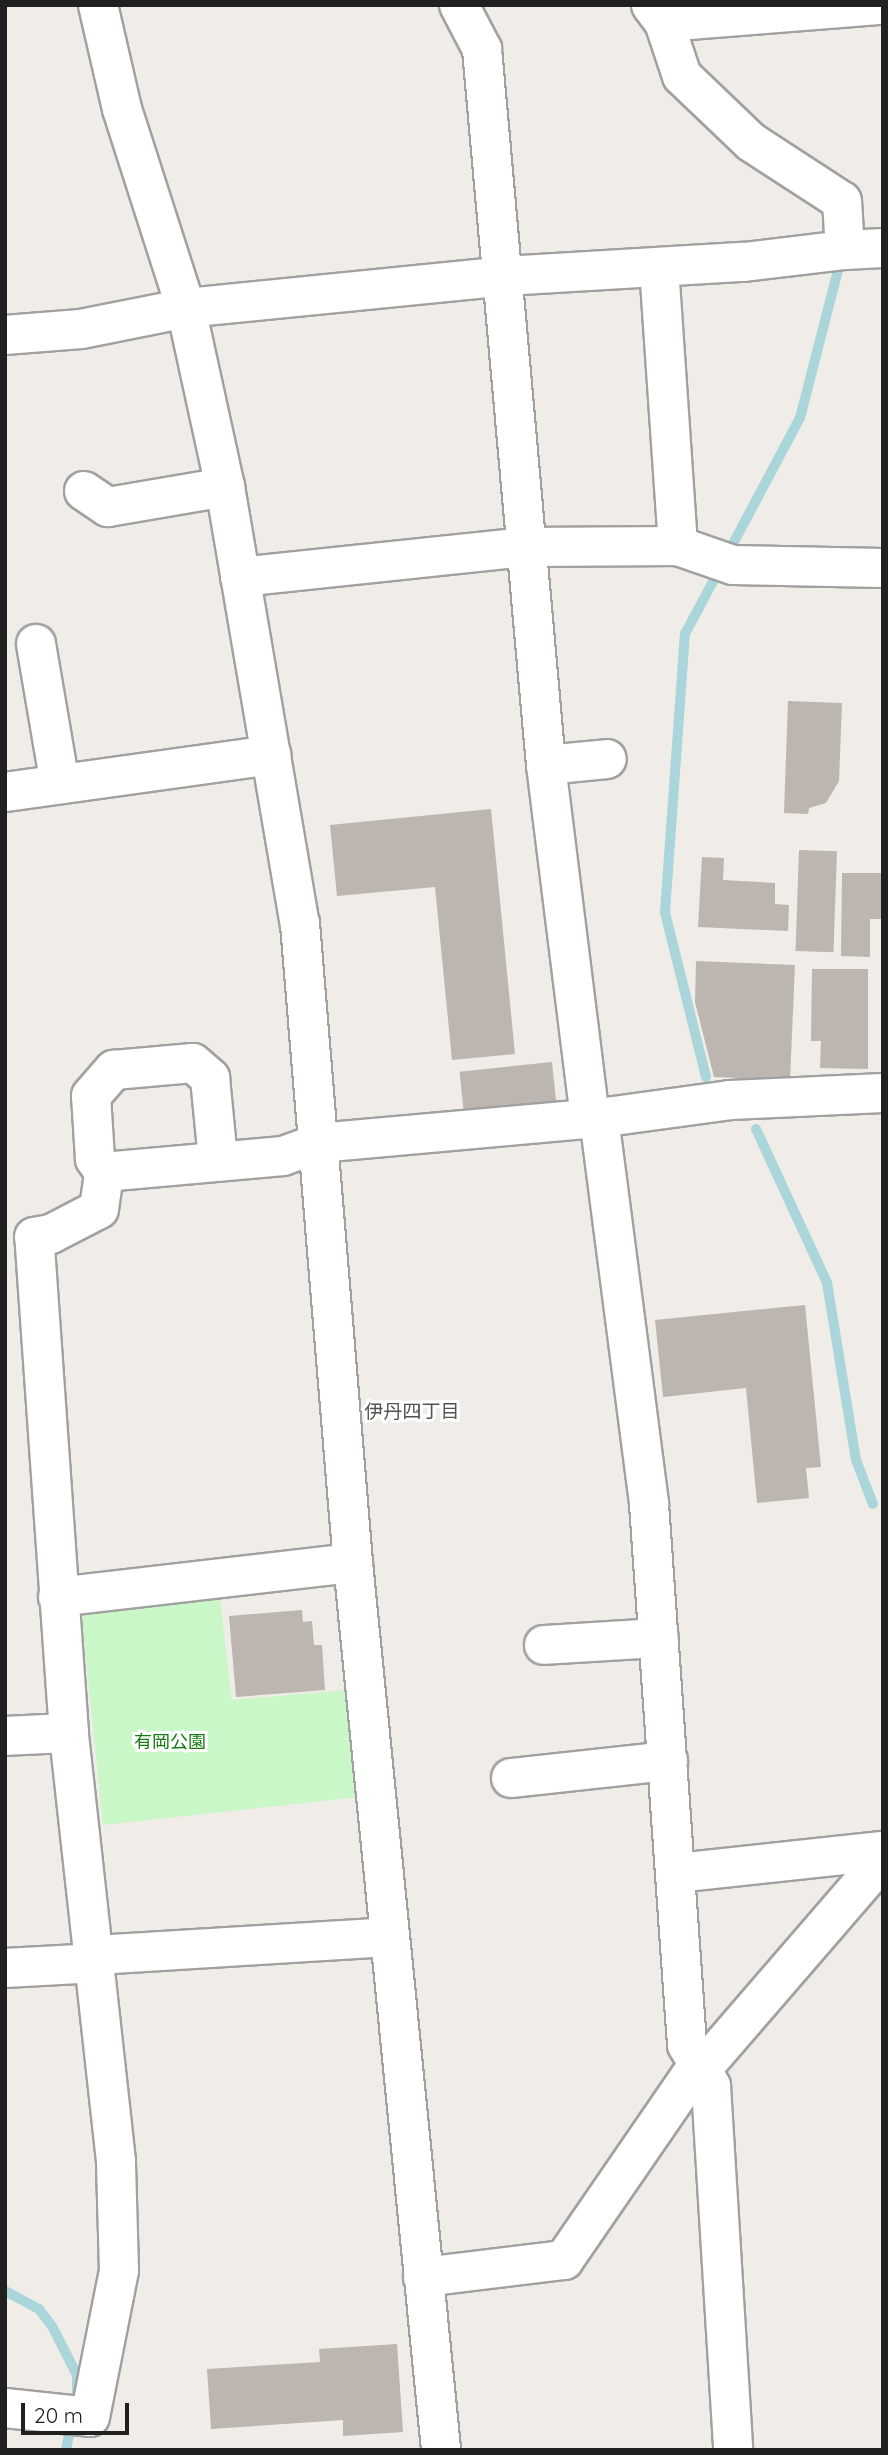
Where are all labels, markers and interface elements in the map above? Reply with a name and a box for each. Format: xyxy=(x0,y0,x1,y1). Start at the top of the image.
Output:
district label: 伊丹四丁目 xyxy=(365,1401,459,1423)
park label: 有岡公園 xyxy=(134,1731,206,1753)
scale bar xyxy=(24,2388,133,2432)
text: 20 m xyxy=(34,2402,83,2428)

